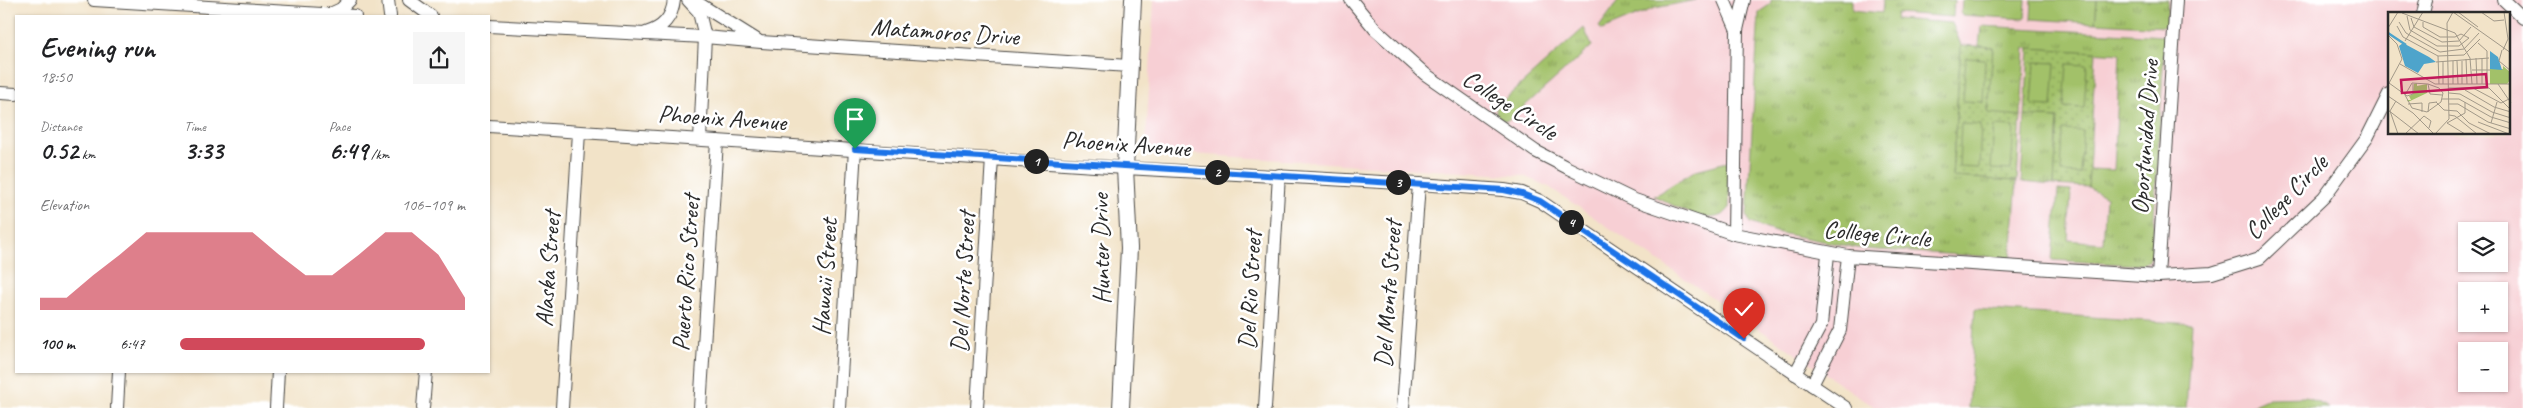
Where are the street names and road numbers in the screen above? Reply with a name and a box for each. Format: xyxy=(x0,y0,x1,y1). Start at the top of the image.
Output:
street label: Matamoros Drive xyxy=(870,11,1022,53)
street label: Oportunidad Drive xyxy=(2124,57,2166,215)
street label: College Circle xyxy=(1456,62,1565,149)
street label: Phoenix Avenue xyxy=(657,98,789,139)
street label: Phoenix Avenue xyxy=(1061,124,1193,165)
street label: College Circle xyxy=(2237,146,2336,247)
street label: Puerto Rico Street xyxy=(665,190,708,352)
street label: Hunter Drive xyxy=(1084,191,1118,305)
street label: Alaska Street xyxy=(528,206,568,328)
street label: Del Norte Street xyxy=(943,207,983,353)
street label: College Circle xyxy=(1822,213,1933,255)
street label: Hawaii Street xyxy=(805,215,845,337)
street label: Del Monte Street xyxy=(1367,216,1409,369)
street label: Del Rio Street xyxy=(1231,226,1269,350)

